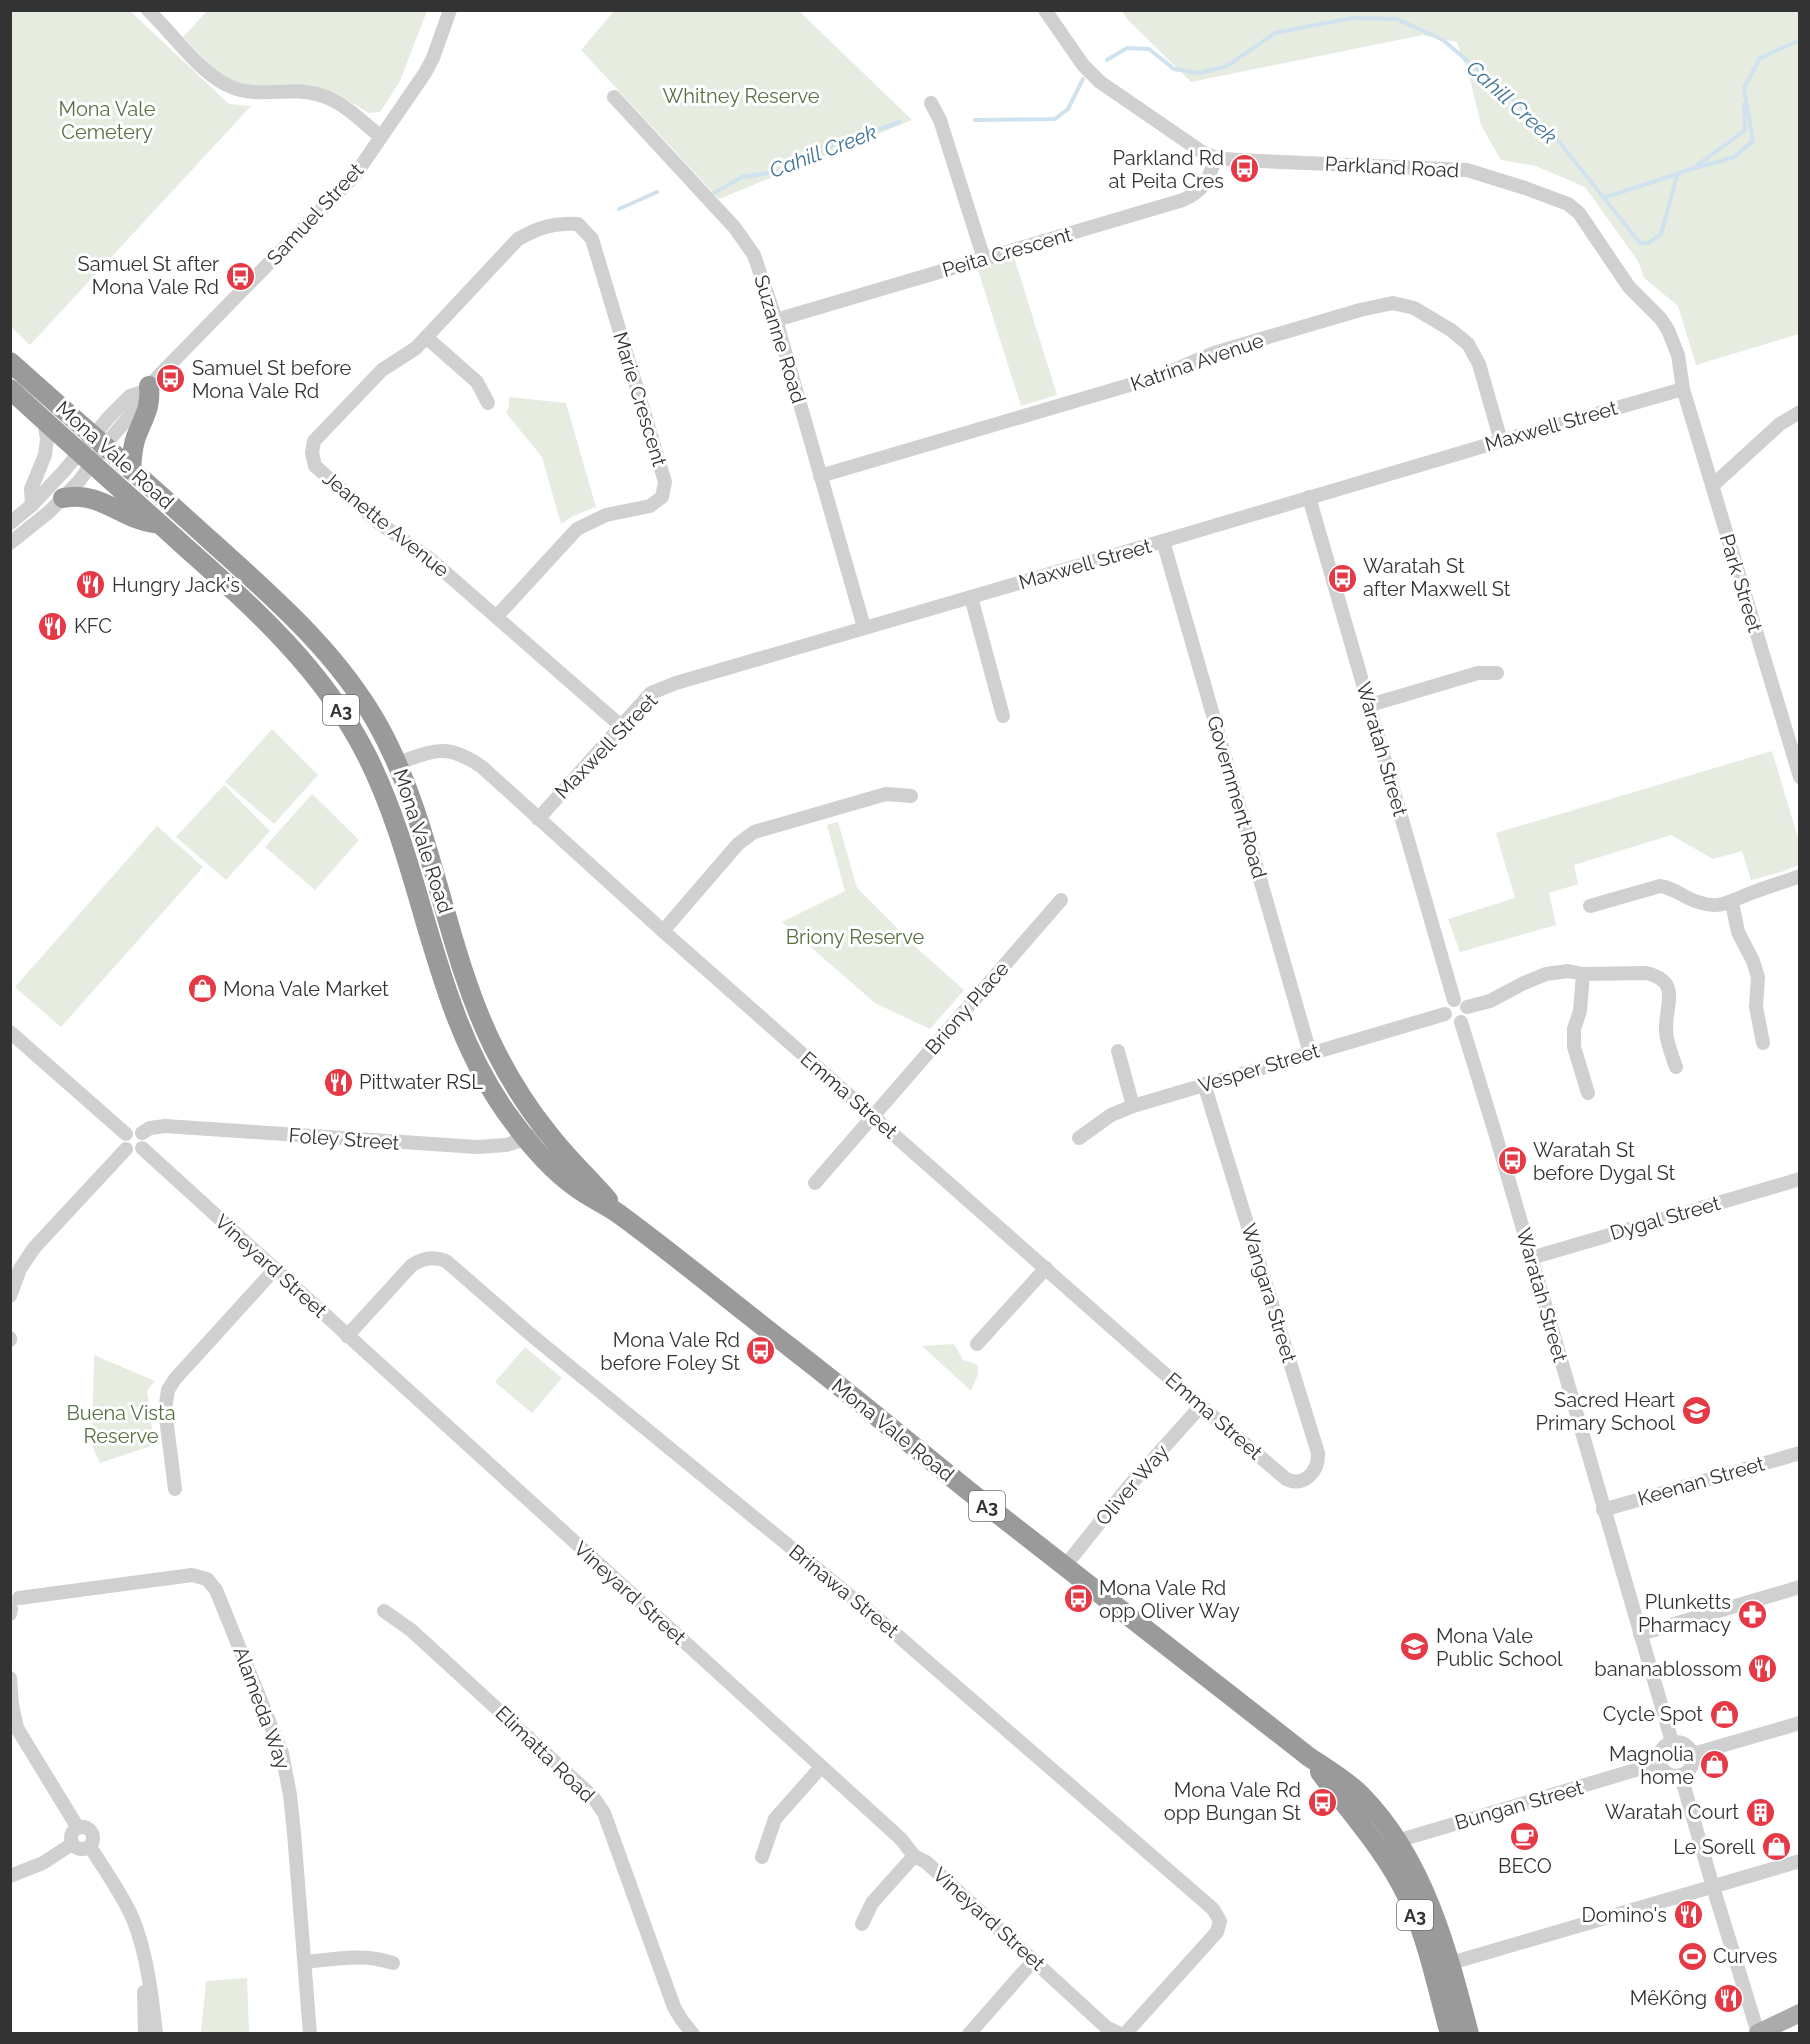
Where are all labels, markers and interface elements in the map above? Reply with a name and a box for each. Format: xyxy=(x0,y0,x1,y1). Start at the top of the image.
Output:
water label: Cahill Creek xyxy=(1462,55,1562,149)
park label: Whitney Reserve xyxy=(662,84,820,108)
park label: Mona Vale Cemetery xyxy=(59,97,156,144)
water label: Cahill Creek xyxy=(766,119,880,183)
place label: Parkland Rd at Peita Cres xyxy=(1109,146,1224,193)
street label: Parkland Road xyxy=(1324,152,1460,182)
bus stop icon: Parkland Rd at Peita Cres xyxy=(1229,153,1261,185)
street label: Samuel Street xyxy=(262,158,368,270)
street label: Peita Crescent xyxy=(939,222,1075,282)
place label: Samuel St after Mona Vale Rd xyxy=(78,252,219,299)
bus stop icon: Samuel St after Mona Vale Rd xyxy=(224,260,256,292)
street label: Suzanne Road xyxy=(749,272,811,406)
street label: Katrina Avenue xyxy=(1127,328,1267,396)
street label: Marie Crescent xyxy=(608,329,672,469)
place label: Samuel St before Mona Vale Rd xyxy=(192,356,352,403)
bus stop icon: Samuel St before Mona Vale Rd xyxy=(155,363,187,395)
street label: Mona Vale Road xyxy=(51,396,179,514)
street label: Maxwell Street xyxy=(1482,396,1620,456)
street label: Jeanette Avenue xyxy=(318,466,454,582)
street label: Park Street xyxy=(1715,531,1767,635)
street label: Maxwell Street xyxy=(1016,534,1154,594)
place label: Waratah St after Maxwell St xyxy=(1363,554,1511,601)
bus stop icon: Waratah St after Maxwell St xyxy=(1326,562,1358,594)
restaurant icon: Hungry Jack's xyxy=(75,569,107,601)
place label: Hungry Jack's xyxy=(112,573,240,597)
restaurant icon: KFC xyxy=(37,610,69,642)
place label: KFC xyxy=(74,614,112,638)
street label: Waratah Street xyxy=(1351,679,1413,819)
street label: Maxwell Street xyxy=(550,688,662,804)
road number: A3 xyxy=(323,695,359,725)
street label: Government Road xyxy=(1202,713,1272,881)
street label: Mona Vale Road xyxy=(388,766,458,916)
park label: Briony Reserve xyxy=(786,925,924,949)
street label: Briony Place xyxy=(920,957,1014,1059)
shop icon: Mona Vale Market xyxy=(186,973,218,1005)
place label: Mona Vale Market xyxy=(223,977,389,1001)
street label: Vesper Street xyxy=(1196,1038,1322,1098)
street label: Emma Street xyxy=(796,1046,902,1144)
restaurant icon: Pittwater RSL xyxy=(322,1066,354,1098)
place label: Pittwater RSL xyxy=(359,1070,483,1094)
street label: Foley Street xyxy=(288,1123,400,1155)
place label: Waratah St before Dygal St xyxy=(1533,1138,1676,1185)
bus stop icon: Waratah St before Dygal St xyxy=(1496,1145,1528,1177)
street label: Dygal Street xyxy=(1607,1191,1723,1245)
street label: Vineyard Street xyxy=(210,1209,332,1323)
street label: Wangara Street xyxy=(1236,1221,1302,1366)
street label: Waratah Street xyxy=(1511,1225,1573,1365)
place label: Mona Vale Rd before Foley St xyxy=(600,1328,740,1375)
bus stop icon: Mona Vale Rd before Foley St xyxy=(745,1335,777,1367)
street label: Emma Street xyxy=(1161,1367,1267,1465)
street label: Mona Vale Road xyxy=(827,1373,959,1487)
place label: Sacred Heart Primary School xyxy=(1535,1388,1676,1435)
school or university icon: Sacred Heart Primary School xyxy=(1680,1395,1712,1427)
park label: Buena Vista Reserve xyxy=(66,1401,176,1448)
street label: Oliver Way xyxy=(1090,1440,1174,1530)
street label: Keenan Street xyxy=(1635,1451,1767,1511)
road number: A3 xyxy=(969,1491,1005,1521)
street label: Vineyard Street xyxy=(569,1536,691,1650)
street label: Brinawa Street xyxy=(784,1539,904,1643)
place label: Mona Vale Rd opp Oliver Way xyxy=(1099,1576,1240,1623)
bus stop icon: Mona Vale Rd opp Oliver Way xyxy=(1062,1583,1094,1615)
place label: Plunketts Pharmacy xyxy=(1638,1590,1731,1637)
pharmacy icon: Plunketts Pharmacy xyxy=(1736,1598,1768,1630)
place label: Mona Vale Public School xyxy=(1436,1624,1563,1671)
school or university icon: Mona Vale Public School xyxy=(1399,1631,1431,1663)
street label: Alameda Way xyxy=(229,1643,295,1773)
restaurant icon: bananablossom xyxy=(1747,1653,1779,1685)
place label: bananablossom xyxy=(1594,1657,1742,1681)
shop icon: Cycle Spot xyxy=(1708,1698,1740,1730)
street label: Elimatta Road xyxy=(490,1701,600,1807)
place label: Cycle Spot xyxy=(1603,1702,1703,1726)
place label: Magnolia home xyxy=(1609,1742,1694,1789)
shop icon: Magnolia home xyxy=(1699,1749,1731,1781)
street label: Bungan Street xyxy=(1452,1775,1586,1835)
place label: Mona Vale Rd opp Bungan St xyxy=(1164,1778,1301,1825)
bus stop icon: Mona Vale Rd opp Bungan St xyxy=(1306,1786,1338,1818)
building icon: Waratah Court xyxy=(1744,1796,1776,1828)
place label: Waratah Court xyxy=(1605,1800,1739,1824)
cafe icon: BECO xyxy=(1509,1820,1541,1852)
shop icon: Le Sorell xyxy=(1760,1831,1792,1863)
place label: Le Sorell xyxy=(1673,1835,1756,1859)
place label: BECO xyxy=(1498,1854,1552,1878)
street label: Vineyard Street xyxy=(928,1862,1050,1976)
restaurant icon: Domino's xyxy=(1672,1899,1704,1931)
road number: A3 xyxy=(1397,1900,1433,1930)
place label: Domino's xyxy=(1581,1903,1667,1927)
sports icon: Curves xyxy=(1676,1940,1708,1972)
place label: Curves xyxy=(1713,1944,1777,1968)
restaurant icon: MêKông xyxy=(1712,1982,1744,2014)
place label: MêKông xyxy=(1630,1986,1707,2010)

